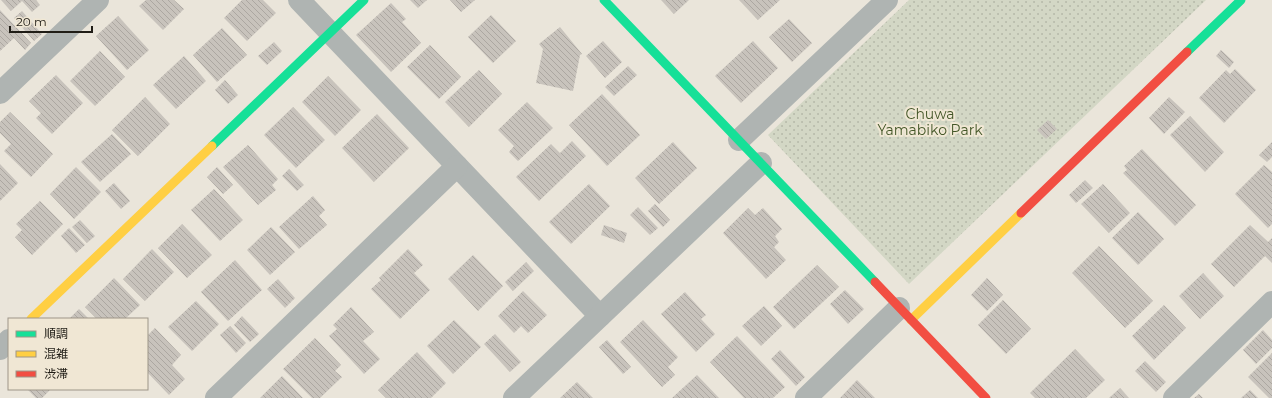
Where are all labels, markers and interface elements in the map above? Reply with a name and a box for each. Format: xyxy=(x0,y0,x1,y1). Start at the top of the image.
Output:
scale bar xyxy=(10,8,92,34)
text: 20 m xyxy=(16,14,47,29)
park label: Chuwa Yamabiko Park xyxy=(877,105,983,139)
legend xyxy=(8,318,148,390)
text: 順調 xyxy=(44,326,68,341)
text: 混雑 xyxy=(44,346,68,361)
text: 渋滞 xyxy=(44,366,68,381)

